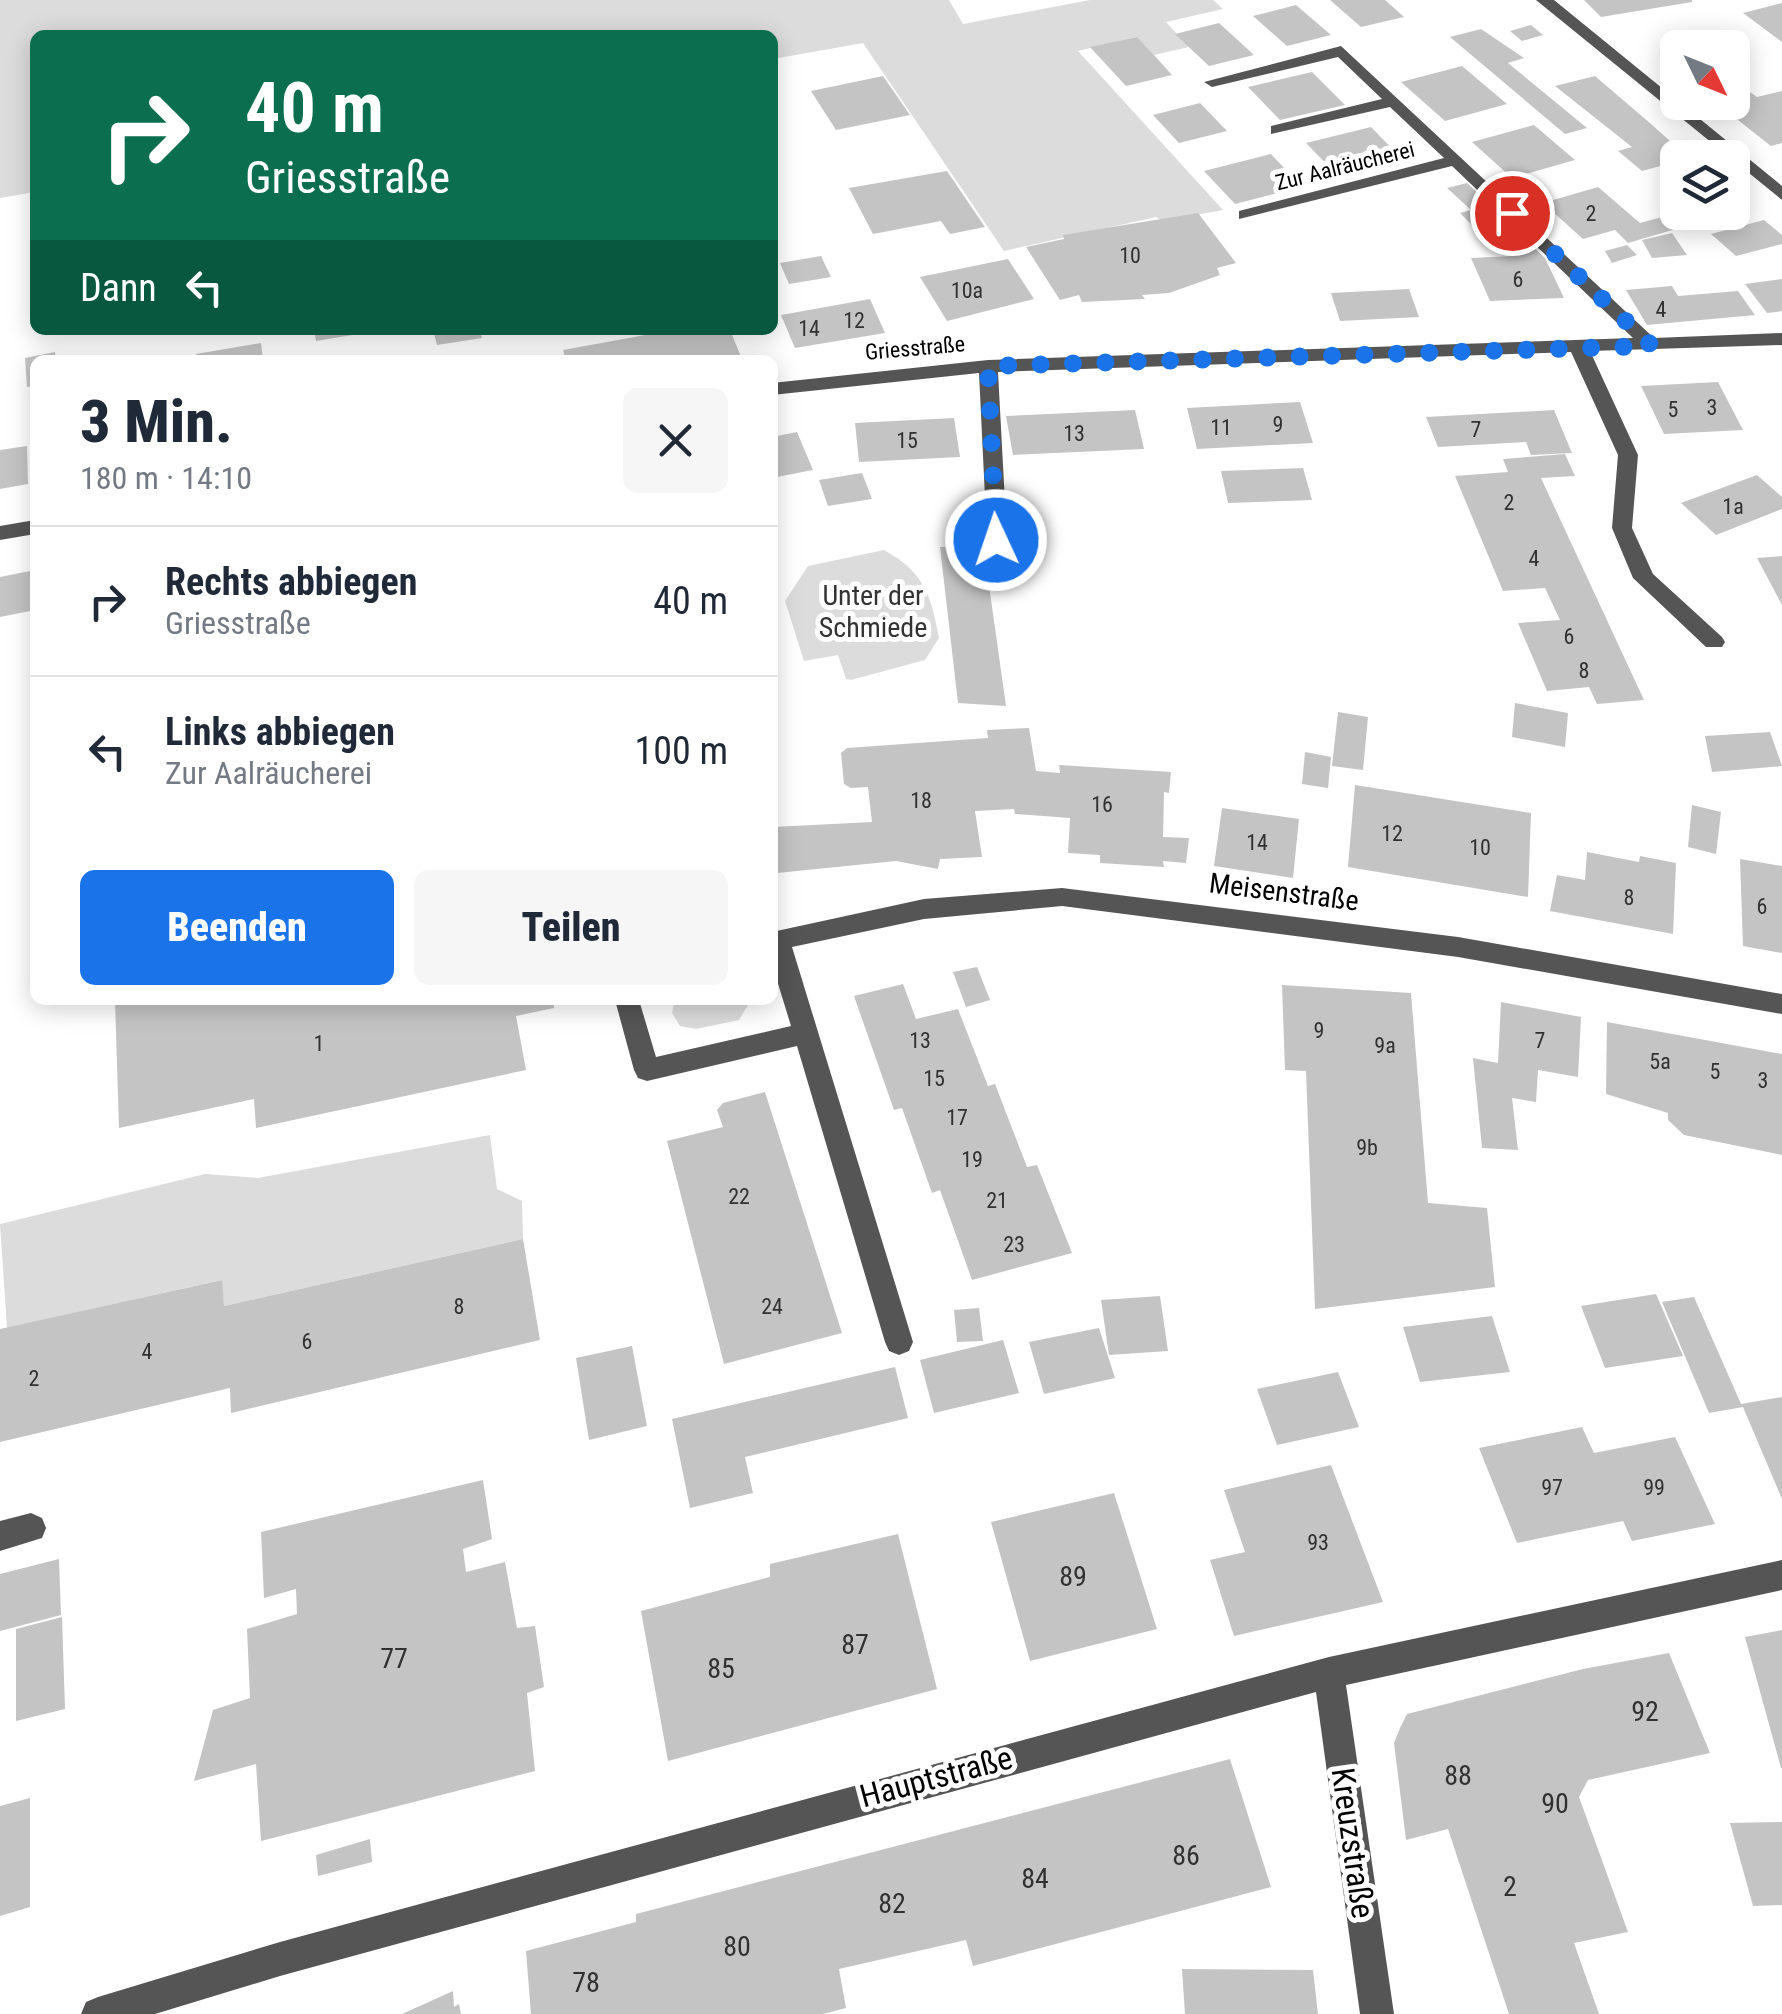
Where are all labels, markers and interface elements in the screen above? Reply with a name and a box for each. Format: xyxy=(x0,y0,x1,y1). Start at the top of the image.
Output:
north arrow xyxy=(1660,30,1750,120)
map controls xyxy=(1660,30,1750,230)
text: 40 m xyxy=(245,67,384,149)
icon: right xyxy=(80,70,210,200)
street label: Zur Aalräucherei xyxy=(1273,137,1417,195)
button: layers xyxy=(1660,140,1750,230)
text: Griesstraße xyxy=(245,151,450,204)
pin xyxy=(1470,171,1555,256)
icon: arrive xyxy=(1485,186,1540,241)
house number: 2 xyxy=(1586,201,1596,226)
house number: 10 xyxy=(1119,243,1141,268)
icon: left xyxy=(177,260,232,315)
text: Dann xyxy=(80,266,157,310)
house number: 6 xyxy=(1513,267,1523,292)
house number: 10a xyxy=(951,278,983,303)
house number: 4 xyxy=(1656,297,1667,322)
house number: 12 xyxy=(843,308,865,333)
house number: 14 xyxy=(798,316,820,341)
street label: Griesstraße xyxy=(864,331,966,365)
text: 3 Min. xyxy=(80,386,233,457)
button: close xyxy=(623,388,728,493)
house number: 3 xyxy=(1707,395,1717,420)
house number: 5 xyxy=(1668,397,1678,422)
house number: 9 xyxy=(1273,412,1283,437)
house number: 11 xyxy=(1210,415,1232,440)
house number: 7 xyxy=(1471,417,1481,442)
house number: 13 xyxy=(1063,421,1085,446)
house number: 15 xyxy=(896,428,918,453)
text: 180 m · 14:10 xyxy=(80,459,252,497)
position arrow xyxy=(944,488,1048,592)
house number: 2 xyxy=(1504,490,1514,515)
house number: 1a xyxy=(1722,494,1744,519)
house number: 4 xyxy=(1529,546,1540,571)
text: Rechts abbiegen xyxy=(165,560,417,604)
icon: right xyxy=(80,574,135,629)
text: 40 m xyxy=(653,579,728,623)
park label: Unter der Schmiede xyxy=(819,579,927,644)
text: Griesstraße xyxy=(165,604,311,642)
house number: 6 xyxy=(1564,624,1574,649)
house number: 8 xyxy=(1579,658,1589,683)
text: Links abbiegen xyxy=(165,710,395,754)
icon: left xyxy=(80,724,135,779)
text: 100 m xyxy=(634,729,728,773)
text: Zur Aalräucherei xyxy=(165,754,372,792)
house number: 18 xyxy=(910,788,932,813)
house number: 16 xyxy=(1091,792,1113,817)
house number: 12 xyxy=(1381,821,1403,846)
house number: 14 xyxy=(1246,830,1268,855)
house number: 10 xyxy=(1469,835,1491,860)
street label: Meisenstraße xyxy=(1207,866,1361,918)
button: Beenden xyxy=(80,870,394,985)
button: Teilen xyxy=(414,870,728,985)
house number: 8 xyxy=(1624,885,1634,910)
house number: 6 xyxy=(1757,894,1767,919)
house number: 9 xyxy=(1314,1018,1324,1043)
house number: 13 xyxy=(909,1028,931,1053)
house number: 7 xyxy=(1535,1028,1545,1053)
house number: 1 xyxy=(314,1031,324,1056)
house number: 9a xyxy=(1374,1033,1396,1058)
house number: 5a xyxy=(1649,1049,1671,1074)
house number: 5 xyxy=(1710,1059,1720,1084)
house number: 15 xyxy=(923,1066,945,1091)
house number: 3 xyxy=(1758,1068,1768,1093)
house number: 17 xyxy=(946,1105,968,1130)
house number: 9b xyxy=(1356,1135,1378,1160)
house number: 19 xyxy=(961,1147,983,1172)
house number: 22 xyxy=(728,1184,750,1209)
house number: 21 xyxy=(986,1188,1008,1213)
house number: 23 xyxy=(1003,1232,1025,1257)
house number: 8 xyxy=(454,1294,464,1319)
house number: 24 xyxy=(761,1294,783,1319)
house number: 6 xyxy=(302,1329,312,1354)
house number: 4 xyxy=(142,1339,153,1364)
house number: 2 xyxy=(29,1366,39,1391)
house number: 97 xyxy=(1541,1475,1563,1500)
house number: 99 xyxy=(1643,1475,1665,1500)
house number: 93 xyxy=(1307,1530,1329,1555)
house number: 89 xyxy=(1059,1560,1087,1593)
house number: 87 xyxy=(841,1628,869,1661)
house number: 77 xyxy=(380,1642,408,1675)
house number: 85 xyxy=(707,1652,735,1685)
house number: 92 xyxy=(1631,1695,1659,1728)
street label: Hauptstraße xyxy=(856,1738,1016,1816)
house number: 88 xyxy=(1444,1759,1472,1792)
street label: Kreuzstraße xyxy=(1324,1765,1382,1921)
house number: 90 xyxy=(1541,1787,1569,1820)
house number: 86 xyxy=(1172,1839,1200,1872)
house number: 84 xyxy=(1021,1862,1049,1895)
house number: 2 xyxy=(1503,1870,1517,1903)
house number: 82 xyxy=(878,1887,906,1920)
house number: 80 xyxy=(723,1930,751,1963)
house number: 78 xyxy=(572,1966,600,1999)

